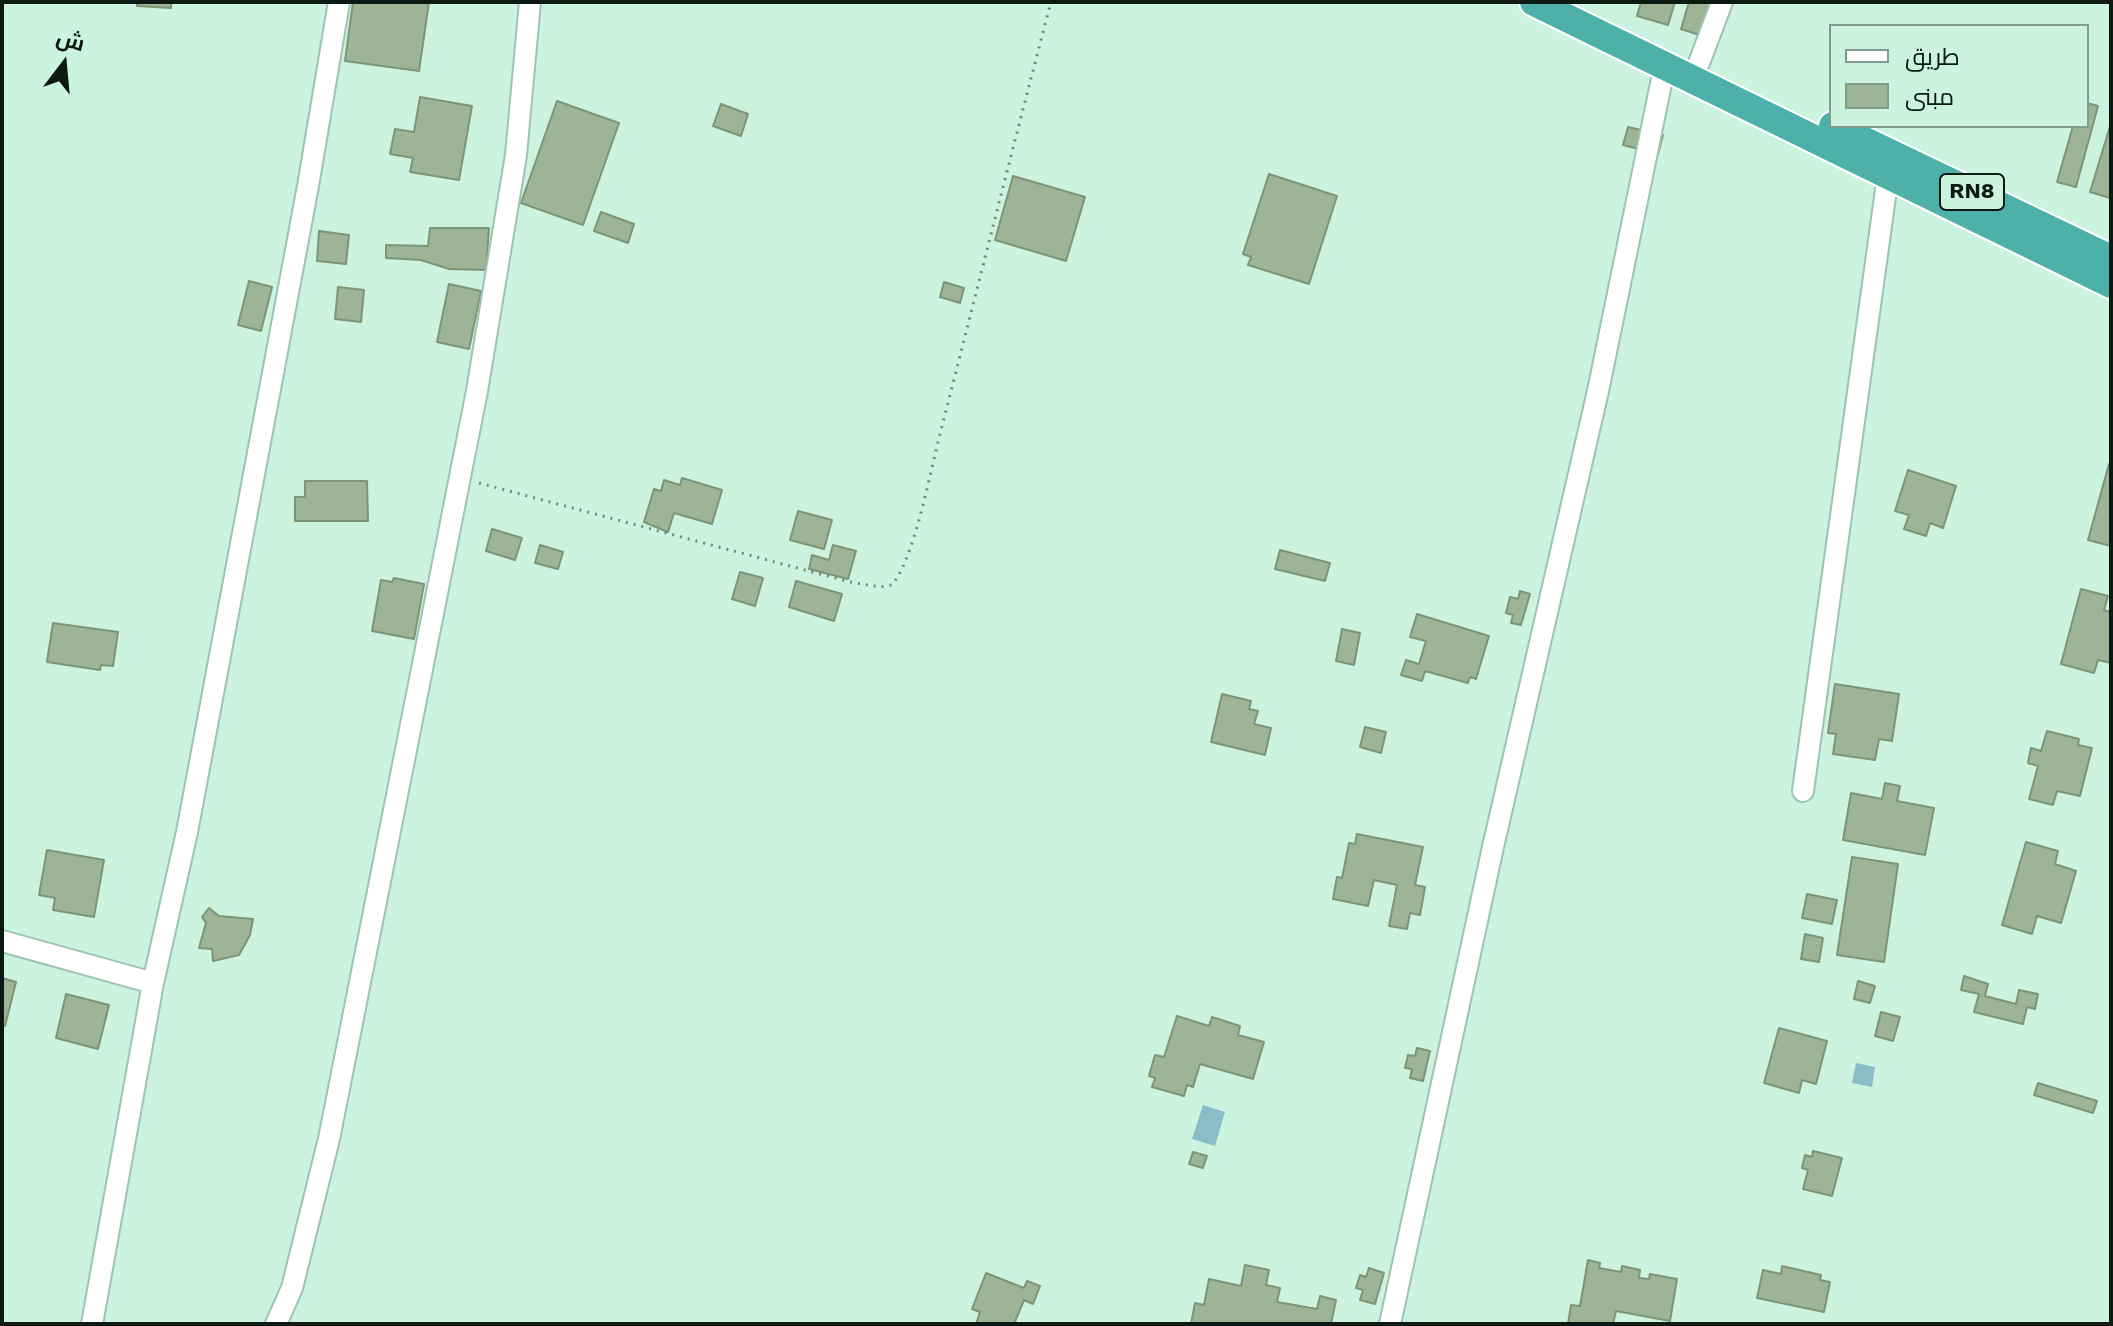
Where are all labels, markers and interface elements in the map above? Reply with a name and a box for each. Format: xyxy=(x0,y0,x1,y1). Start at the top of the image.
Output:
north arrow xyxy=(24,24,104,104)
legend xyxy=(1829,24,2089,128)
text: ش xyxy=(54,25,88,56)
text: طريق xyxy=(1905,43,1960,71)
text: مبنى xyxy=(1905,83,1954,111)
road number: RN8 xyxy=(1940,174,2004,210)

